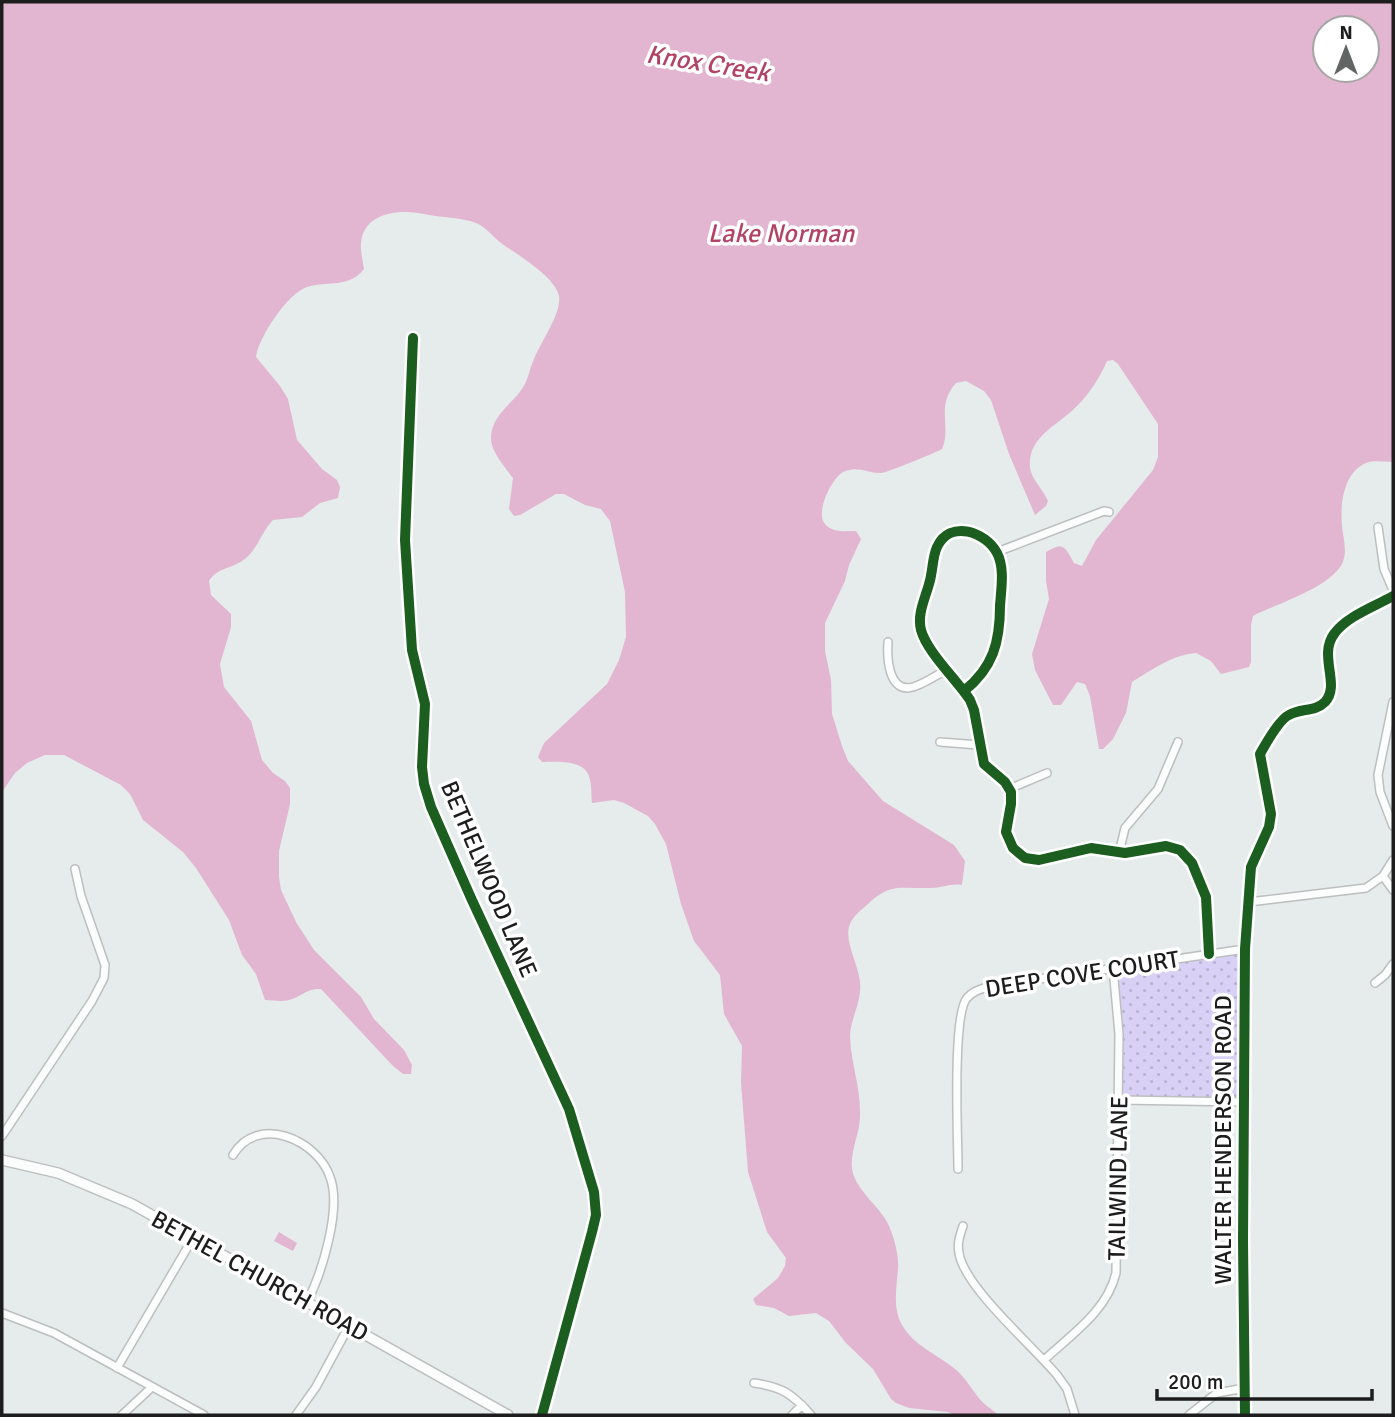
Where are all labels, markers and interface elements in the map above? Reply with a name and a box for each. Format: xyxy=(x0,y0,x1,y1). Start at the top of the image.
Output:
north arrow xyxy=(1311,14,1381,84)
text: N xyxy=(1339,21,1353,45)
water label: Knox Creek xyxy=(644,38,774,90)
water label: Lake Norman xyxy=(708,218,855,250)
street label: BETHELWOOD LANE xyxy=(434,776,544,982)
street label: DEEP COVE COURT xyxy=(983,944,1181,1004)
street label: WALTER HENDERSON ROAD xyxy=(1208,995,1238,1285)
street label: TAILWIND LANE xyxy=(1102,1095,1134,1261)
street label: BETHEL CHURCH ROAD xyxy=(146,1204,374,1348)
scale bar xyxy=(1157,1358,1372,1402)
text: 200 m xyxy=(1168,1369,1223,1395)

